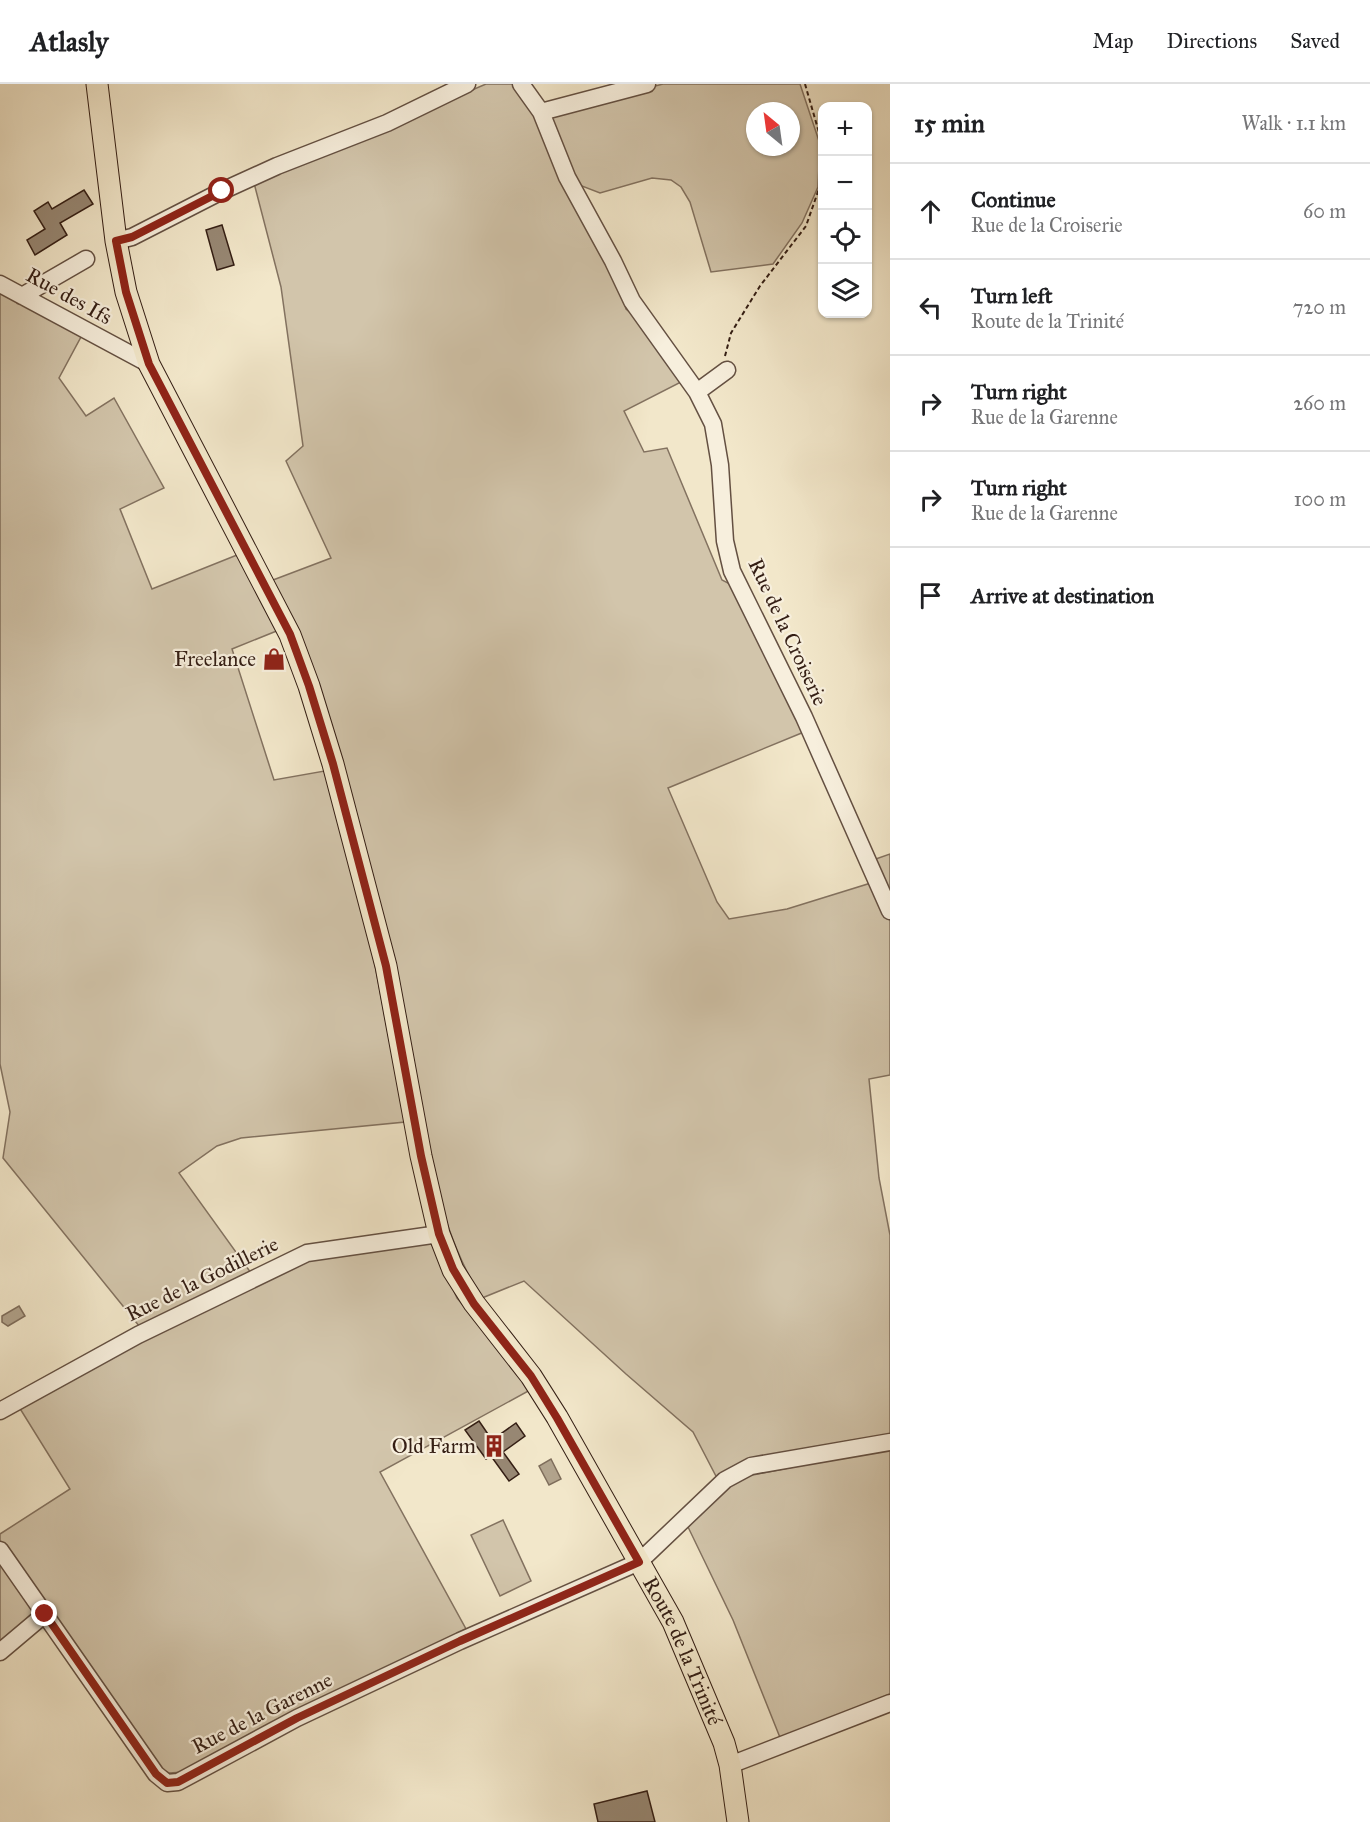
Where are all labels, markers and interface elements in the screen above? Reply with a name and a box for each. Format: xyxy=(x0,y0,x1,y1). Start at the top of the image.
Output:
text: Atlasly xyxy=(30,24,108,59)
text: Map xyxy=(1093,28,1134,54)
text: Directions xyxy=(1167,28,1257,54)
text: Saved xyxy=(1290,28,1340,54)
north arrow xyxy=(746,102,800,156)
map controls xyxy=(818,102,872,318)
button: + xyxy=(818,102,872,156)
text: 15 min xyxy=(914,107,985,139)
text: Walk · 1.1 km xyxy=(1241,111,1346,135)
button: − xyxy=(818,156,872,210)
route start xyxy=(208,177,234,203)
text: Continue xyxy=(971,186,1056,213)
icon: ahead xyxy=(914,195,947,228)
text: 60 m xyxy=(1303,199,1346,223)
button: locate xyxy=(818,210,872,264)
text: Rue de la Croiserie xyxy=(971,213,1123,237)
street label: Rue des Ifs xyxy=(21,262,117,330)
button: layers xyxy=(818,264,872,318)
text: Turn left xyxy=(971,282,1053,309)
icon: left xyxy=(914,291,947,324)
text: 720 m xyxy=(1293,295,1346,319)
text: Route de la Trinité xyxy=(971,309,1124,333)
text: Turn right xyxy=(971,378,1067,405)
icon: right xyxy=(914,387,947,420)
text: 260 m xyxy=(1293,391,1346,415)
text: Rue de la Garenne xyxy=(971,405,1118,429)
text: Turn right xyxy=(971,474,1067,501)
icon: right xyxy=(914,483,947,516)
text: 100 m xyxy=(1294,487,1346,511)
text: Rue de la Garenne xyxy=(971,501,1118,525)
street label: Rue de la Croiserie xyxy=(743,554,834,710)
icon: arrive xyxy=(914,579,947,612)
text: Arrive at destination xyxy=(971,582,1154,609)
place label: Freelance xyxy=(174,646,256,672)
shop icon: Freelance xyxy=(261,646,287,672)
street label: Rue de la Godillerie xyxy=(121,1231,283,1327)
place label: Old Farm xyxy=(392,1433,476,1459)
building icon: Old Farm xyxy=(481,1433,507,1459)
street label: Route de la Trinité xyxy=(637,1572,728,1729)
route end xyxy=(31,1600,57,1626)
street label: Rue de la Garenne xyxy=(187,1666,337,1760)

